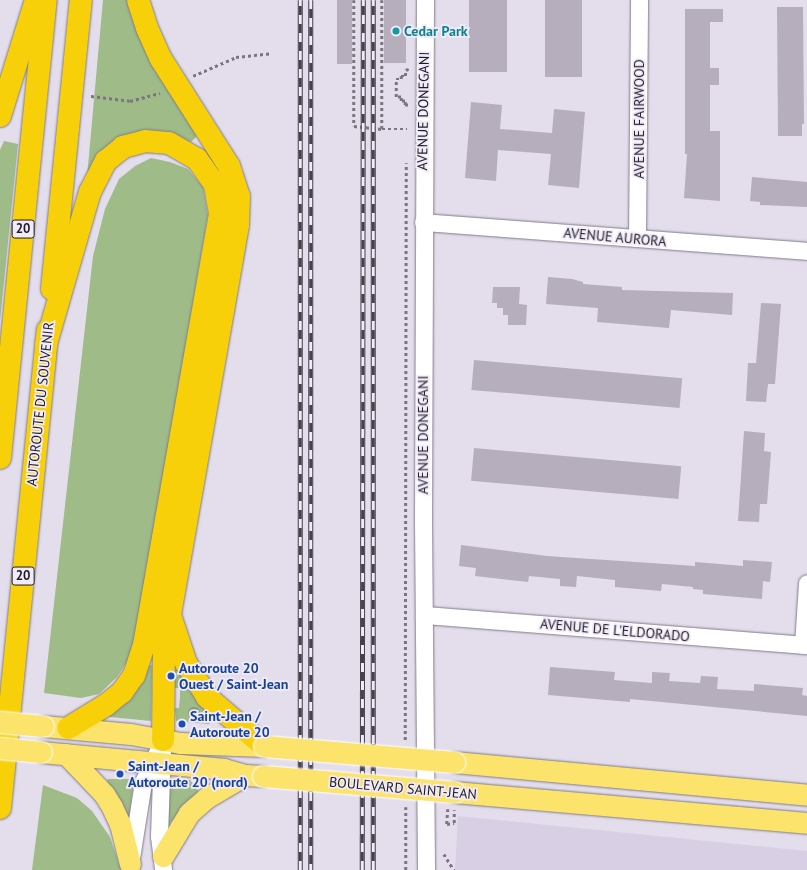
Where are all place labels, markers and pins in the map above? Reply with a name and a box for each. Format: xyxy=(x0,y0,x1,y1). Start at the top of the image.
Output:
place label: Cedar Park xyxy=(404,23,468,39)
marker: Cedar Park xyxy=(391,26,401,36)
place label: Autoroute 20 Ouest / Saint-Jean xyxy=(179,660,288,692)
marker: Autoroute 20 Ouest / Saint-Jean xyxy=(166,671,176,681)
place label: Saint-Jean / Autoroute 20 xyxy=(190,708,270,740)
marker: Saint-Jean / Autoroute 20 xyxy=(177,719,187,729)
place label: Saint-Jean / Autoroute 20 (nord) xyxy=(128,758,248,790)
marker: Saint-Jean / Autoroute 20 (nord) xyxy=(115,769,125,779)

